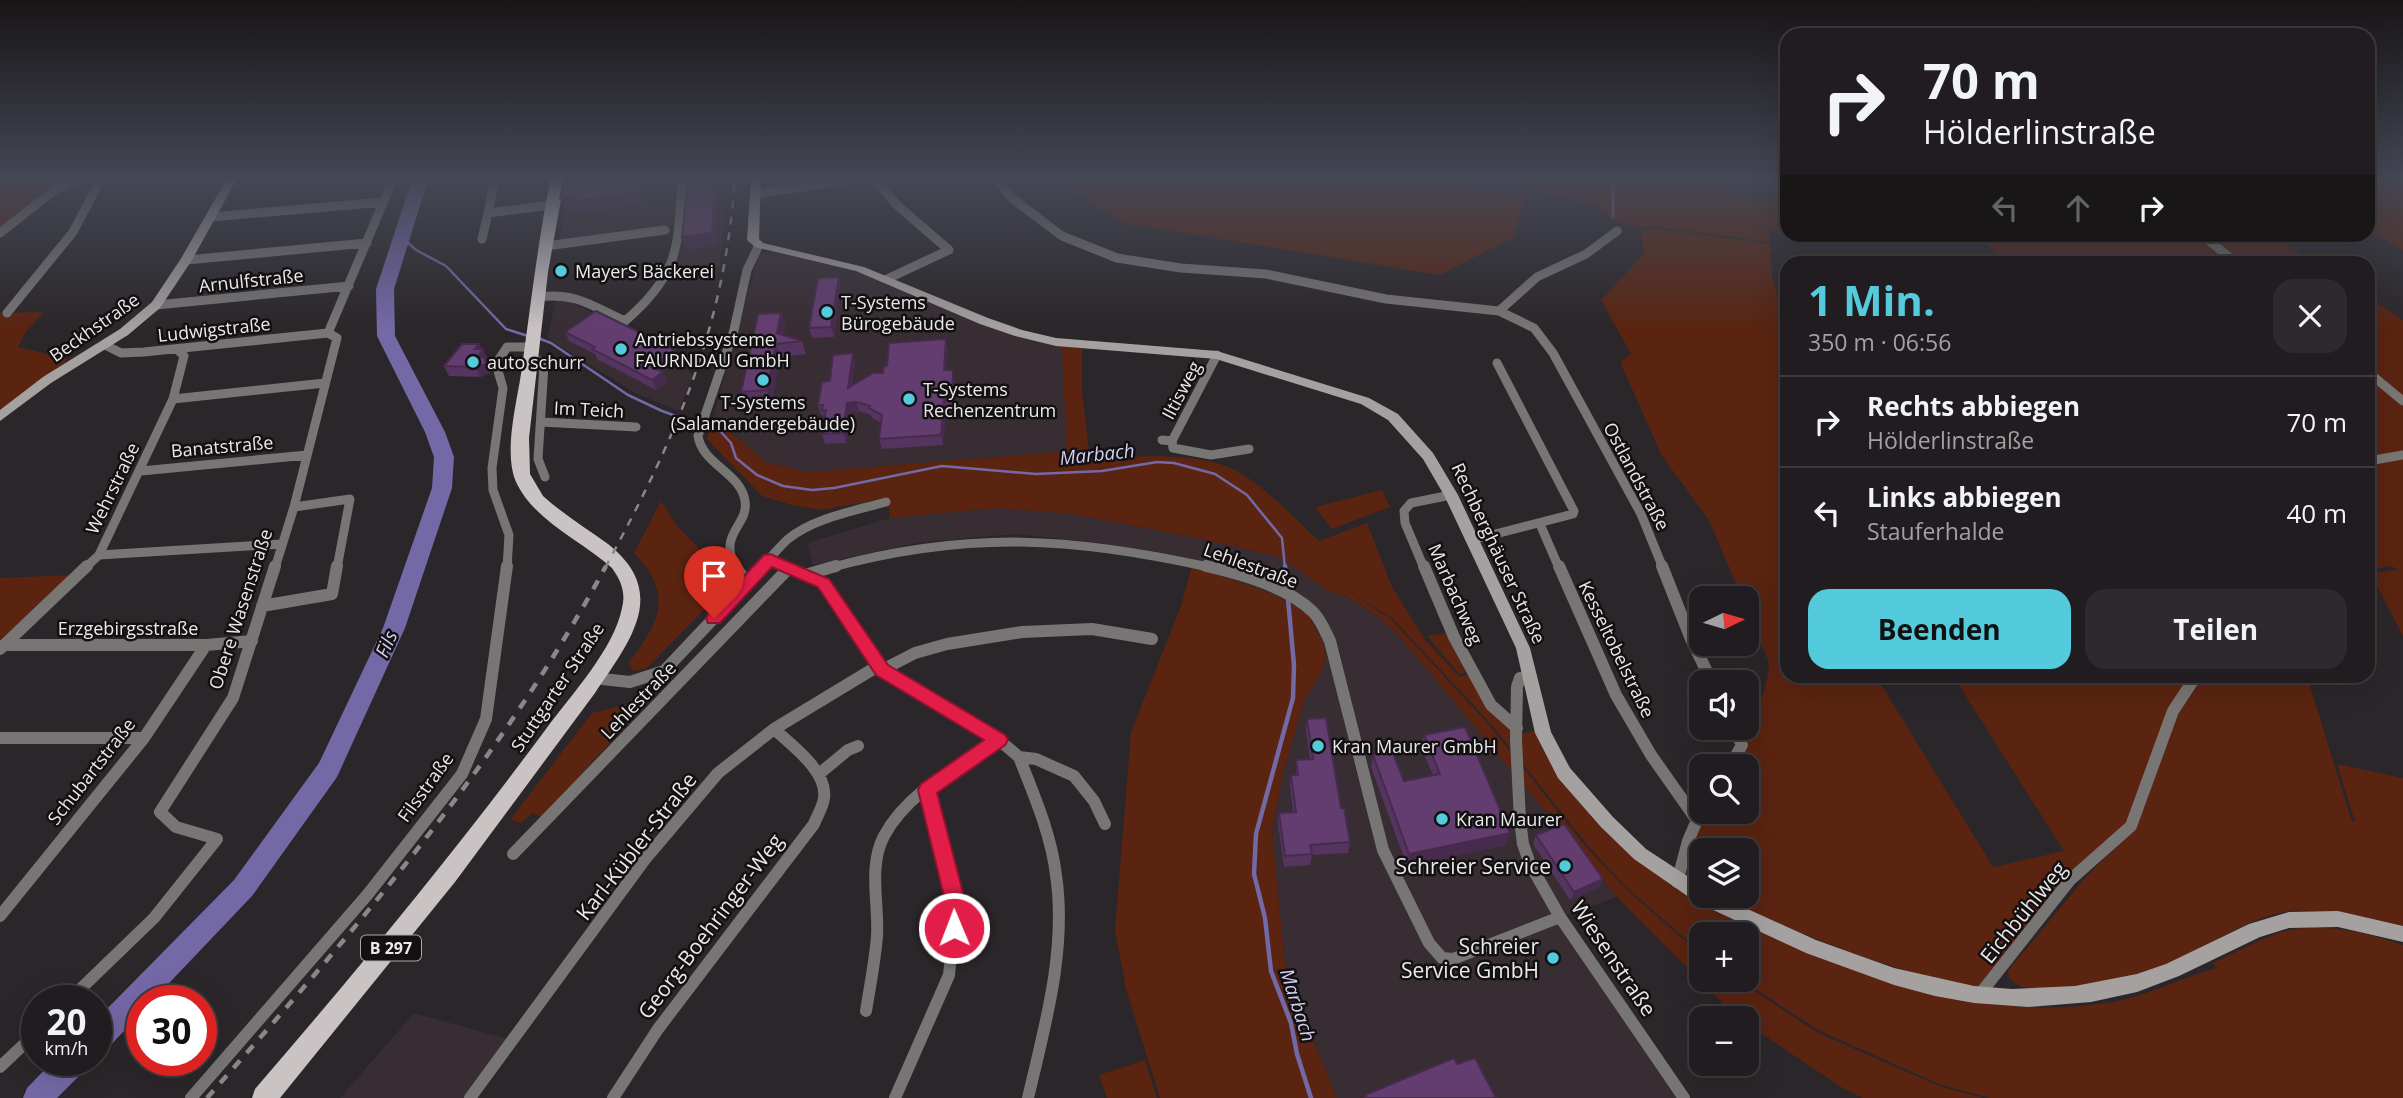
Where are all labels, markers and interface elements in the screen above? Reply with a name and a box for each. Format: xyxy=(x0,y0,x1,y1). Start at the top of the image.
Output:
text: 70 m xyxy=(1923,47,2040,113)
icon: right xyxy=(1808,56,1899,147)
text: Hölderlinstraße xyxy=(1923,110,2156,153)
icon: left xyxy=(1986,189,2024,227)
icon: ahead xyxy=(2059,189,2097,227)
icon: right xyxy=(2132,189,2170,227)
place label: MayerS Bäckerei xyxy=(575,259,714,283)
street label: Arnulfstraße xyxy=(197,263,305,297)
marker: MayerS Bäckerei xyxy=(553,263,569,279)
text: 1 Min. xyxy=(1808,271,1935,328)
button: close xyxy=(2273,279,2347,353)
street label: Beckhstraße xyxy=(44,287,144,367)
place label: T-Systems Bürogebäude xyxy=(841,290,955,335)
marker: T-Systems Bürogebäude xyxy=(819,304,835,320)
street label: Ludwigstraße xyxy=(156,311,272,347)
text: 350 m · 06:56 xyxy=(1808,326,1951,358)
place label: Antriebssysteme FAURNDAU GmbH xyxy=(635,327,790,372)
marker: Antriebssysteme FAURNDAU GmbH xyxy=(613,341,629,357)
place label: auto schurr xyxy=(487,350,585,374)
marker: auto schurr xyxy=(465,354,481,370)
street label: Iltisweg xyxy=(1156,356,1206,423)
marker: T-Systems (Salamandergebäude) xyxy=(755,372,771,388)
place label: T-Systems Rechenzentrum xyxy=(923,377,1056,422)
text: Rechts abbiegen xyxy=(1867,388,2080,424)
place label: T-Systems (Salamandergebäude) xyxy=(671,390,855,435)
marker: T-Systems Rechenzentrum xyxy=(901,391,917,407)
street label: Im Teich xyxy=(553,395,625,423)
icon: right xyxy=(1808,403,1846,441)
text: 70 m xyxy=(2286,404,2347,440)
street label: Ostlandstraße xyxy=(1598,418,1676,534)
text: Hölderlinstraße xyxy=(1867,424,2034,456)
street label: Banatstraße xyxy=(170,430,274,462)
water label: Marbach xyxy=(1058,437,1136,471)
street label: Wehrstraße xyxy=(80,438,144,538)
street label: Rechberghäuser Straße xyxy=(1447,459,1551,647)
text: Links abbiegen xyxy=(1867,479,2062,515)
icon: left xyxy=(1808,494,1846,532)
text: 40 m xyxy=(2286,495,2347,531)
text: Stauferhalde xyxy=(1867,515,2004,547)
street label: Obere Wasenstraße xyxy=(203,526,277,692)
street label: Lehlestraße xyxy=(1200,537,1302,593)
street label: Marbachweg xyxy=(1423,540,1489,648)
pin xyxy=(684,546,744,618)
icon: arrive xyxy=(695,557,733,595)
street label: Kesseltobelstraße xyxy=(1573,577,1661,721)
north arrow xyxy=(1689,586,1759,656)
map controls xyxy=(1689,586,1759,1076)
button: Beenden xyxy=(1808,589,2071,669)
button: Teilen xyxy=(2085,589,2347,669)
street label: Erzgebirgsstraße xyxy=(58,616,198,640)
street label: Stuttgarter Straße xyxy=(505,618,609,756)
water label: Fils xyxy=(369,626,403,662)
street label: Lehlestraße xyxy=(595,656,681,744)
button: sound xyxy=(1689,670,1759,740)
street label: Schubartstraße xyxy=(42,713,140,829)
place label: Kran Maurer GmbH xyxy=(1332,734,1497,758)
marker: Kran Maurer GmbH xyxy=(1310,738,1326,754)
street label: Filsstraße xyxy=(392,747,458,827)
button: search xyxy=(1689,754,1759,824)
street label: Karl-Kübler-Straße xyxy=(569,766,703,926)
place label: Kran Maurer xyxy=(1456,807,1563,831)
marker: Kran Maurer xyxy=(1434,811,1450,827)
street label: Georg-Boehringer-Weg xyxy=(631,828,789,1024)
button: layers xyxy=(1689,838,1759,908)
place label: Schreier Service xyxy=(1396,852,1551,880)
street label: Eichbühlweg xyxy=(1973,855,2073,969)
marker: Schreier Service xyxy=(1557,858,1573,874)
position arrow xyxy=(917,891,991,965)
street label: Wiesenstraße xyxy=(1565,895,1663,1021)
button: + xyxy=(1689,922,1759,992)
place label: Schreier Service GmbH xyxy=(1401,932,1539,984)
road number: B 297 xyxy=(361,936,421,960)
marker: Schreier Service GmbH xyxy=(1545,950,1561,966)
water label: Marbach xyxy=(1274,965,1322,1045)
speed limit sign: 30 xyxy=(126,985,217,1076)
text: 20 xyxy=(46,998,87,1045)
button: − xyxy=(1689,1006,1759,1076)
text: km/h xyxy=(45,1036,88,1060)

